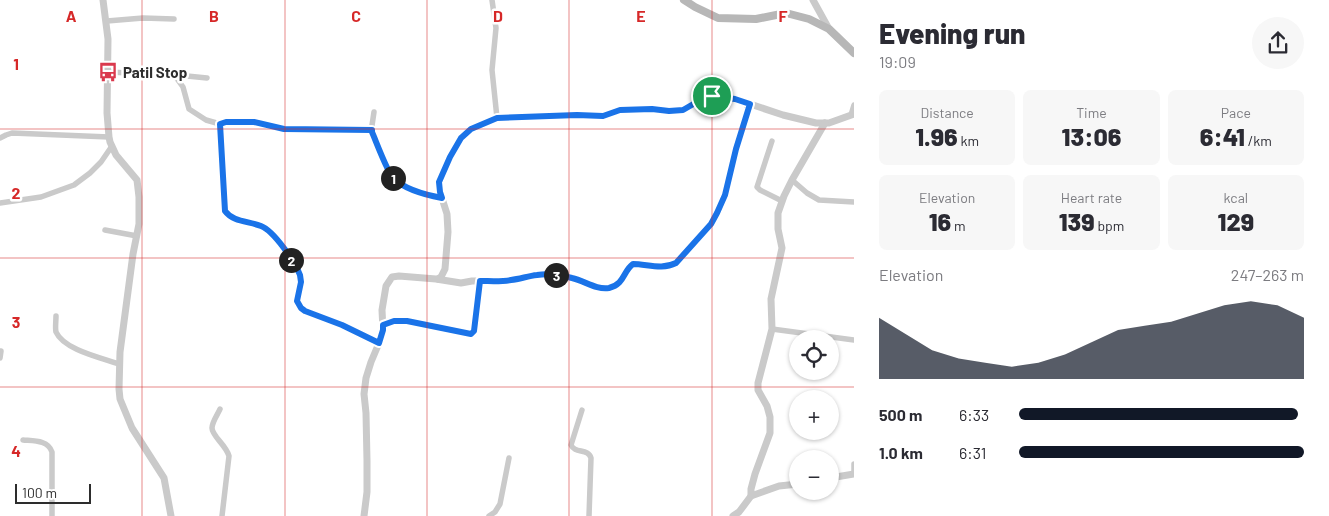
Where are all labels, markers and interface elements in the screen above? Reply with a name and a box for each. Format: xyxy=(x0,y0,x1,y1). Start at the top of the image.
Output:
text: A xyxy=(66,6,77,25)
text: B xyxy=(209,6,219,25)
text: C xyxy=(351,6,361,25)
text: D xyxy=(493,6,503,25)
text: E xyxy=(636,6,646,25)
text: F xyxy=(779,6,788,25)
text: Evening run xyxy=(879,16,1025,50)
button: share xyxy=(1252,17,1304,69)
text: 19:09 xyxy=(879,52,916,71)
text: 1 xyxy=(13,54,19,73)
bus stop icon: Patil Stop xyxy=(97,61,119,83)
place label: Patil Stop xyxy=(123,63,187,81)
pin xyxy=(691,75,733,117)
icon: arrive xyxy=(698,82,726,110)
text: Distance xyxy=(920,104,974,121)
text: Time xyxy=(1076,104,1107,121)
text: Pace xyxy=(1221,104,1251,121)
text: 1.96 xyxy=(915,121,958,151)
text: 13:06 xyxy=(1062,121,1121,151)
text: 6:41 xyxy=(1200,121,1245,151)
text: km xyxy=(958,132,979,149)
text: /km xyxy=(1245,132,1272,149)
pin: 1 xyxy=(380,166,406,190)
text: 1 xyxy=(391,170,396,187)
text: 2 xyxy=(12,183,21,202)
text: Elevation xyxy=(919,189,975,206)
text: Heart rate xyxy=(1061,189,1122,206)
text: kcal xyxy=(1224,189,1248,206)
text: 16 xyxy=(929,206,951,236)
text: 139 xyxy=(1059,206,1095,236)
text: 129 xyxy=(1218,206,1254,236)
text: m xyxy=(951,217,966,234)
text: bpm xyxy=(1095,217,1124,234)
pin: 2 xyxy=(278,248,304,272)
text: 2 xyxy=(288,252,295,269)
pin: 3 xyxy=(544,262,568,288)
text: Elevation xyxy=(879,265,943,284)
text: 247–263 m xyxy=(1231,265,1304,284)
text: 3 xyxy=(553,267,560,284)
text: 3 xyxy=(12,312,20,331)
map controls xyxy=(789,330,839,500)
button: locate xyxy=(789,330,839,380)
button: + xyxy=(789,390,839,440)
text: 500 m xyxy=(879,405,922,424)
text: 6:33 xyxy=(959,405,989,424)
text: 4 xyxy=(11,441,21,460)
text: 1.0 km xyxy=(879,443,923,462)
text: 6:31 xyxy=(959,443,986,462)
button: − xyxy=(789,450,839,500)
scale bar xyxy=(15,481,91,504)
text: 100 m xyxy=(22,484,57,501)

